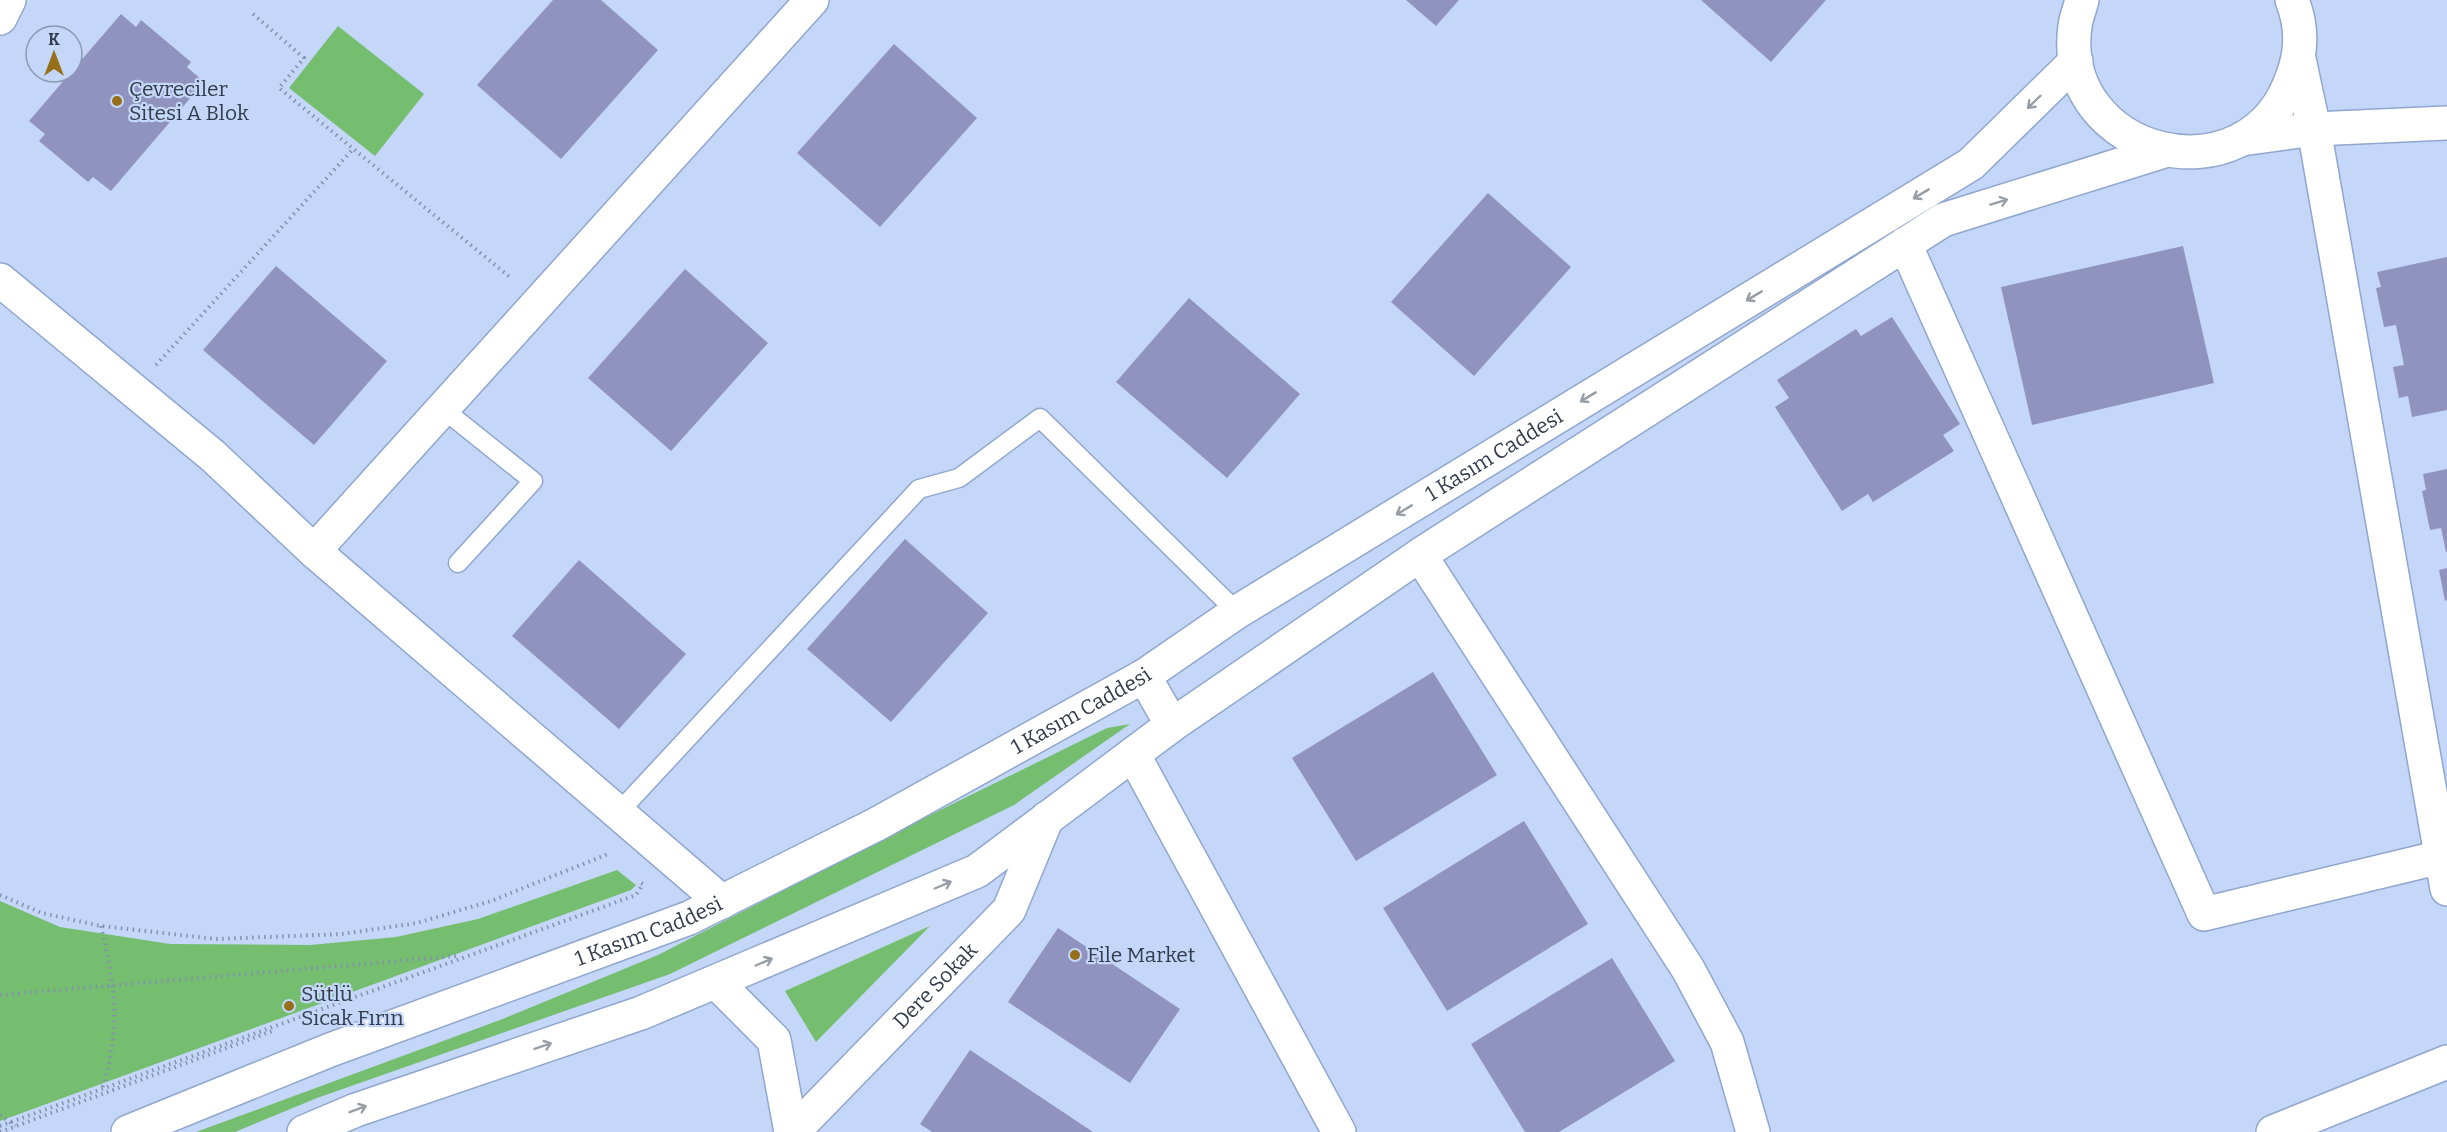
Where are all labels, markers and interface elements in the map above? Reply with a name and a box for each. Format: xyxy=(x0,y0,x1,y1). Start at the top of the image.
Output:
north arrow xyxy=(24,24,84,84)
text: K xyxy=(48,30,60,49)
place label: Çevreciler Sitesi A Blok xyxy=(129,76,249,126)
marker: Çevreciler Sitesi A Blok xyxy=(110,94,124,108)
one-way arrow xyxy=(2027,94,2042,109)
one-way arrow xyxy=(1913,189,1930,201)
one-way arrow xyxy=(1989,196,2008,207)
one-way arrow xyxy=(1746,289,1763,302)
one-way arrow xyxy=(1580,392,1597,404)
street label: 1 Kasım Caddesi xyxy=(1421,403,1567,507)
one-way arrow xyxy=(1396,505,1413,517)
street label: 1 Kasım Caddesi xyxy=(1006,662,1156,760)
one-way arrow xyxy=(934,879,952,891)
street label: 1 Kasım Caddesi xyxy=(571,890,727,972)
street label: Dere Sokak xyxy=(888,937,983,1034)
place label: File Market xyxy=(1087,942,1196,968)
marker: File Market xyxy=(1068,948,1082,962)
one-way arrow xyxy=(754,956,773,967)
place label: Sütlü Sıcak Fırın xyxy=(301,981,403,1031)
marker: Sütlü Sıcak Fırın xyxy=(282,999,296,1013)
one-way arrow xyxy=(533,1040,552,1051)
one-way arrow xyxy=(348,1103,367,1114)

